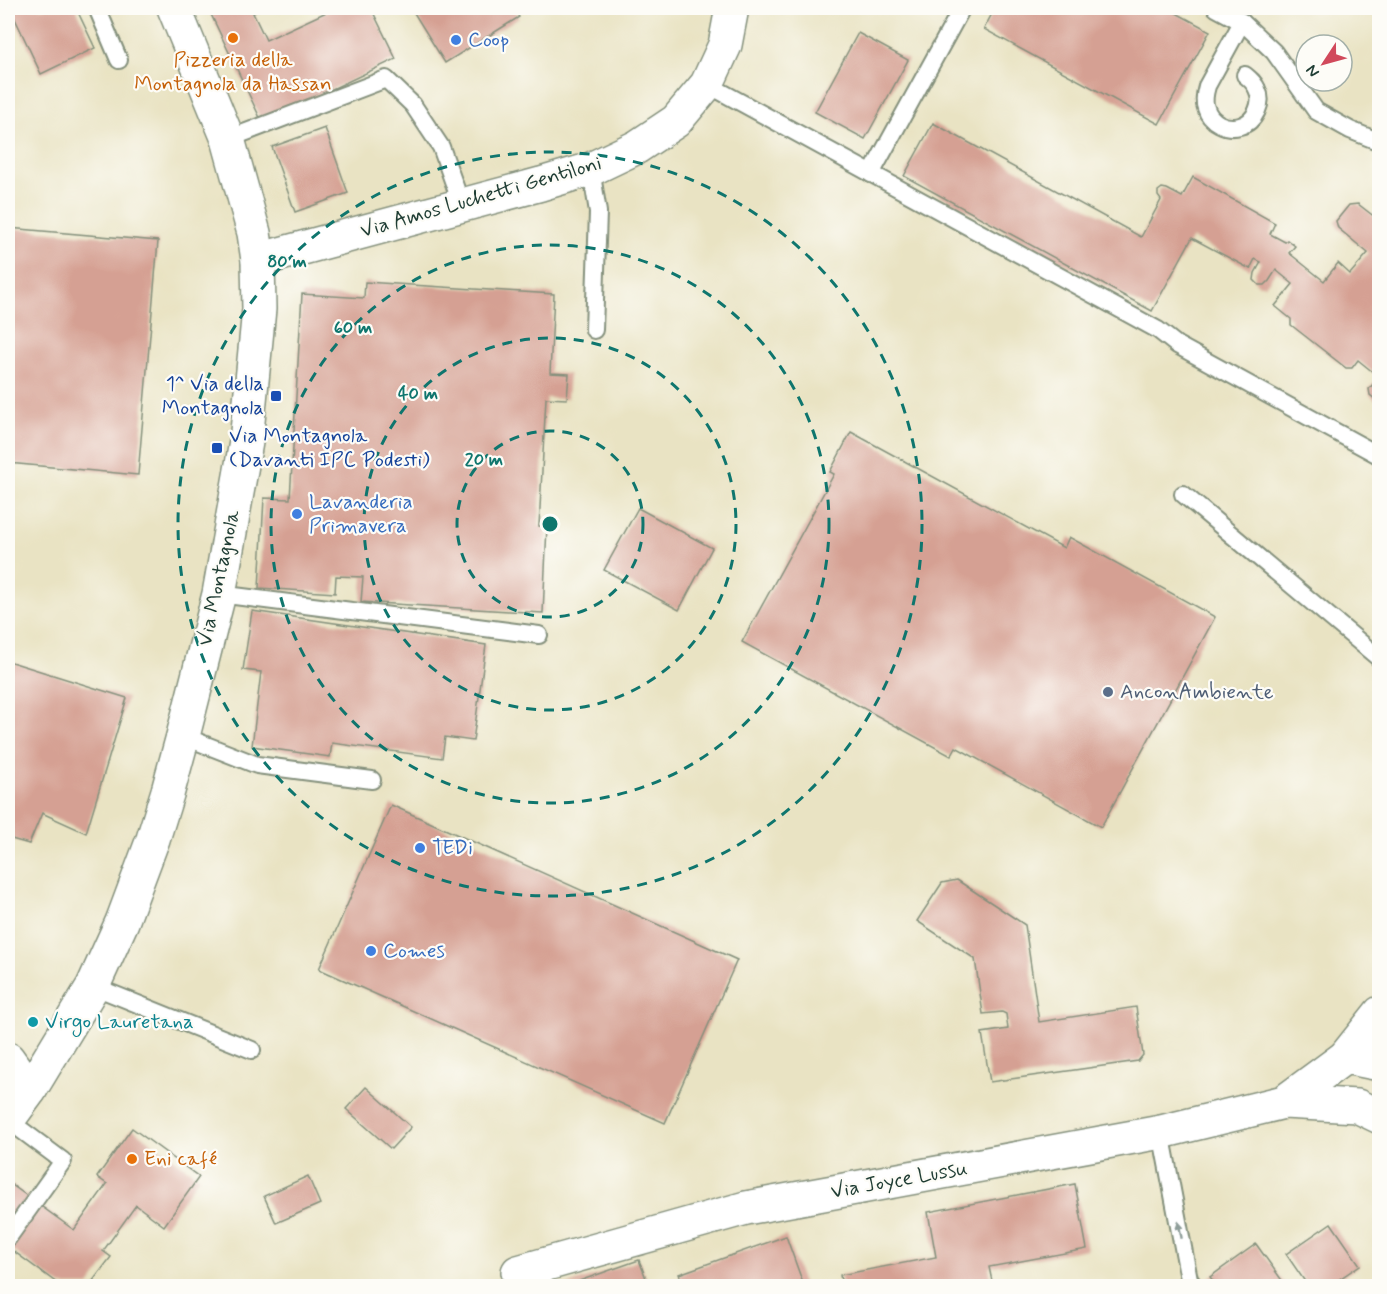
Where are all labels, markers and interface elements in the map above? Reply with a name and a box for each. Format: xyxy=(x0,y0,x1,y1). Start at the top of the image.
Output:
place label: Coop xyxy=(468,26,509,54)
marker: Pizzeria della Montagnola da Hassan xyxy=(226,31,240,45)
marker: Coop xyxy=(449,33,463,47)
north arrow xyxy=(1294,33,1354,93)
place label: Pizzeria della Montagnola da Hassan xyxy=(134,46,332,98)
text: N xyxy=(1301,60,1325,81)
street label: Via Amos Luchetti Gentiloni xyxy=(357,149,605,245)
text: 80 m xyxy=(267,250,307,274)
text: 60 m xyxy=(334,316,372,340)
place label: 1^ Via della Montagnola xyxy=(162,370,264,422)
text: 40 m xyxy=(398,382,438,406)
marker: 1^ Via della Montagnola xyxy=(269,389,283,403)
place label: Via Montagnola (Davanti IPC Podesti) xyxy=(229,422,430,474)
marker: Via Montagnola (Davanti IPC Podesti) xyxy=(210,441,224,455)
text: 20 m xyxy=(465,448,503,472)
place label: Lavanderia Primavera xyxy=(309,488,413,540)
street label: Via Montagnola xyxy=(191,507,247,649)
marker: Lavanderia Primavera xyxy=(290,507,304,521)
centre of rings xyxy=(540,514,560,534)
place label: AnconAmbiente xyxy=(1120,678,1274,706)
marker: AnconAmbiente xyxy=(1101,685,1115,699)
place label: TEDi xyxy=(432,834,473,862)
marker: TEDi xyxy=(413,841,427,855)
place label: Comes xyxy=(383,937,445,965)
marker: Comes xyxy=(364,944,378,958)
place label: Virgo Lauretana xyxy=(45,1008,194,1037)
marker: Virgo Lauretana xyxy=(26,1015,40,1029)
place label: Eni café xyxy=(144,1145,217,1173)
marker: Eni café xyxy=(125,1152,139,1166)
street label: Via Joyce Lussu xyxy=(828,1154,970,1206)
one-way arrow xyxy=(1175,1221,1184,1240)

